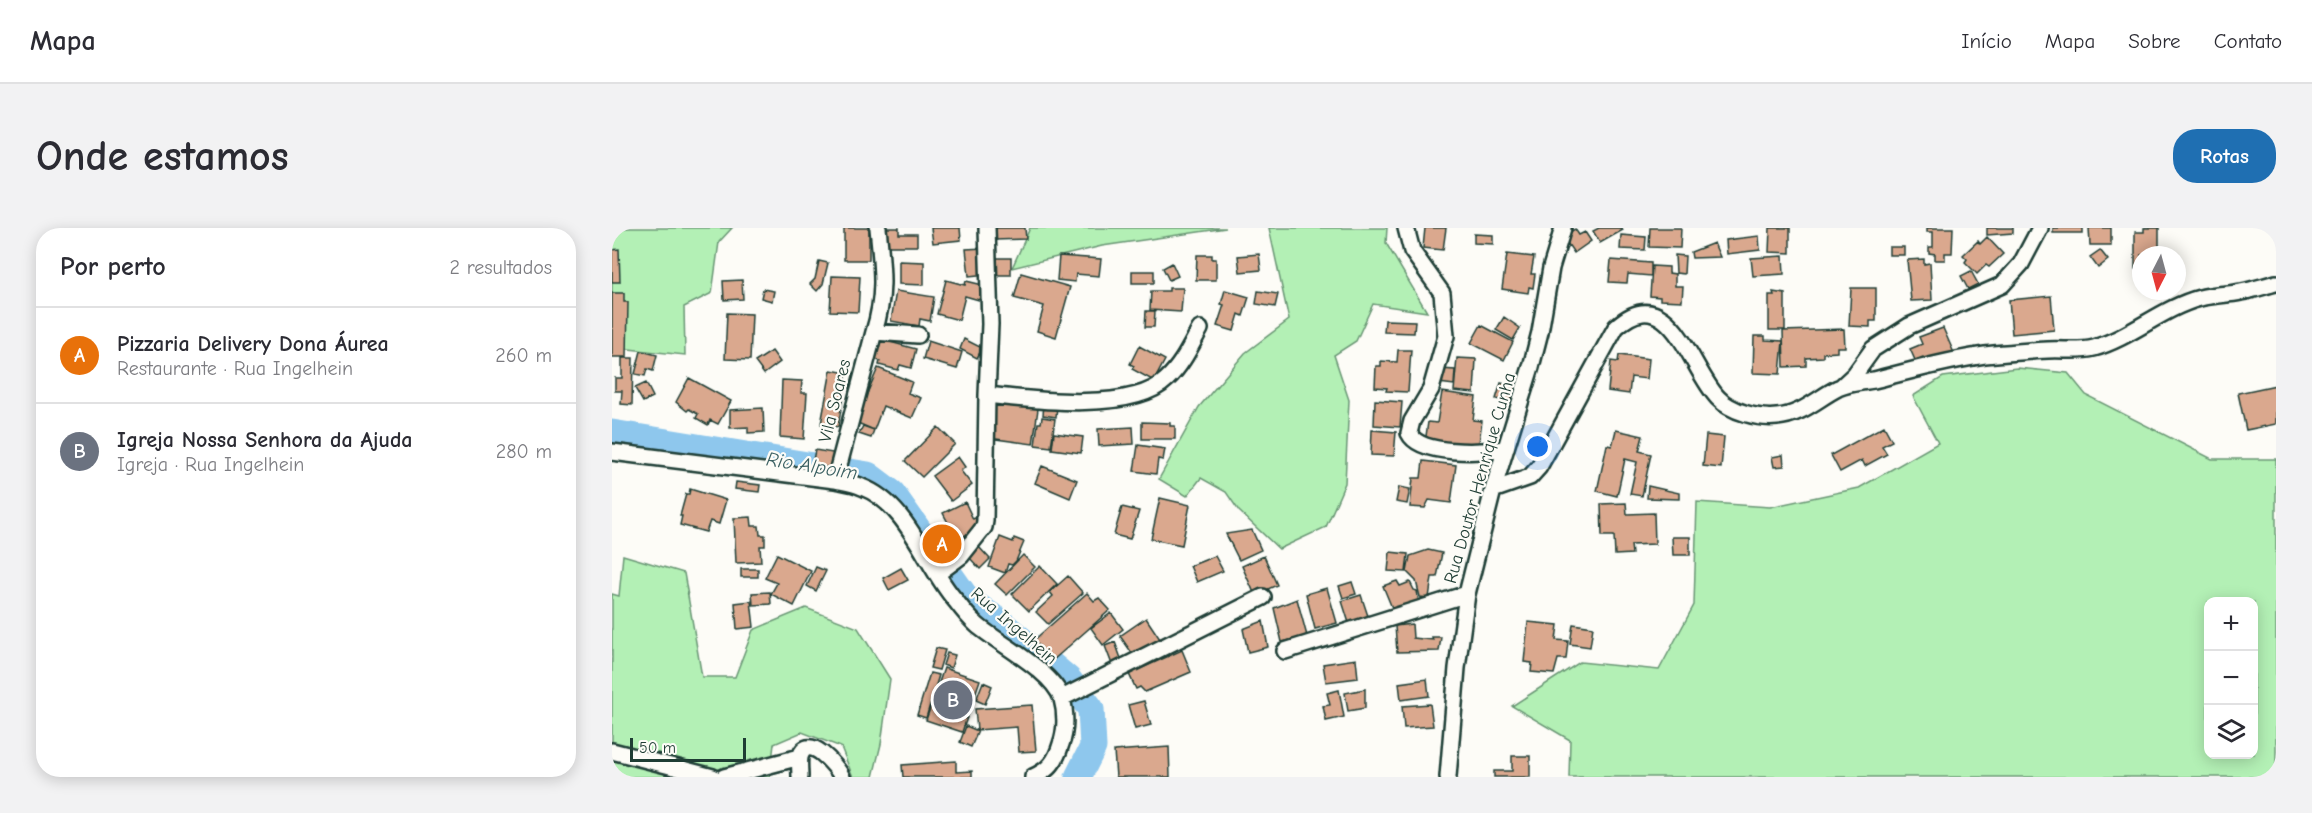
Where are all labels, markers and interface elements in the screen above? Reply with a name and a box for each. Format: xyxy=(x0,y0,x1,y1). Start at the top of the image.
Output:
text: Mapa xyxy=(30,25,96,57)
text: Início xyxy=(1961,29,2012,53)
text: Mapa xyxy=(2045,29,2095,53)
text: Sobre xyxy=(2128,29,2181,53)
text: Contato xyxy=(2214,29,2282,53)
button: Rotas xyxy=(2173,129,2276,183)
text: Onde estamos xyxy=(36,132,289,181)
north arrow xyxy=(2132,246,2186,300)
text: Por perto xyxy=(60,252,166,282)
text: 2 resultados xyxy=(450,256,552,279)
text: Pizzaria Delivery Dona Áurea xyxy=(117,331,389,357)
text: A xyxy=(74,344,85,367)
text: 260 m xyxy=(495,344,552,367)
text: Restaurante · Rua Ingelhein xyxy=(117,357,353,380)
street label: Vila Soares xyxy=(815,357,855,445)
street label: Rua Doutor Henrique Cunha xyxy=(1440,370,1520,586)
text: Igreja Nossa Senhora da Ajuda xyxy=(117,427,413,453)
your location xyxy=(1523,432,1552,461)
text: B xyxy=(73,440,86,463)
text: 280 m xyxy=(496,440,552,463)
water label: Rio Alpoim xyxy=(765,447,859,485)
text: Igreja · Rua Ingelhein xyxy=(117,453,304,476)
pin: A xyxy=(922,522,962,566)
street label: Rua Ingelhein xyxy=(967,583,1061,669)
map controls xyxy=(2204,597,2258,759)
button: + xyxy=(2204,597,2258,651)
button: − xyxy=(2204,651,2258,705)
pin: B xyxy=(934,678,972,722)
button: layers xyxy=(2204,705,2258,759)
scale bar xyxy=(630,735,746,762)
text: 50 m xyxy=(639,739,676,757)

